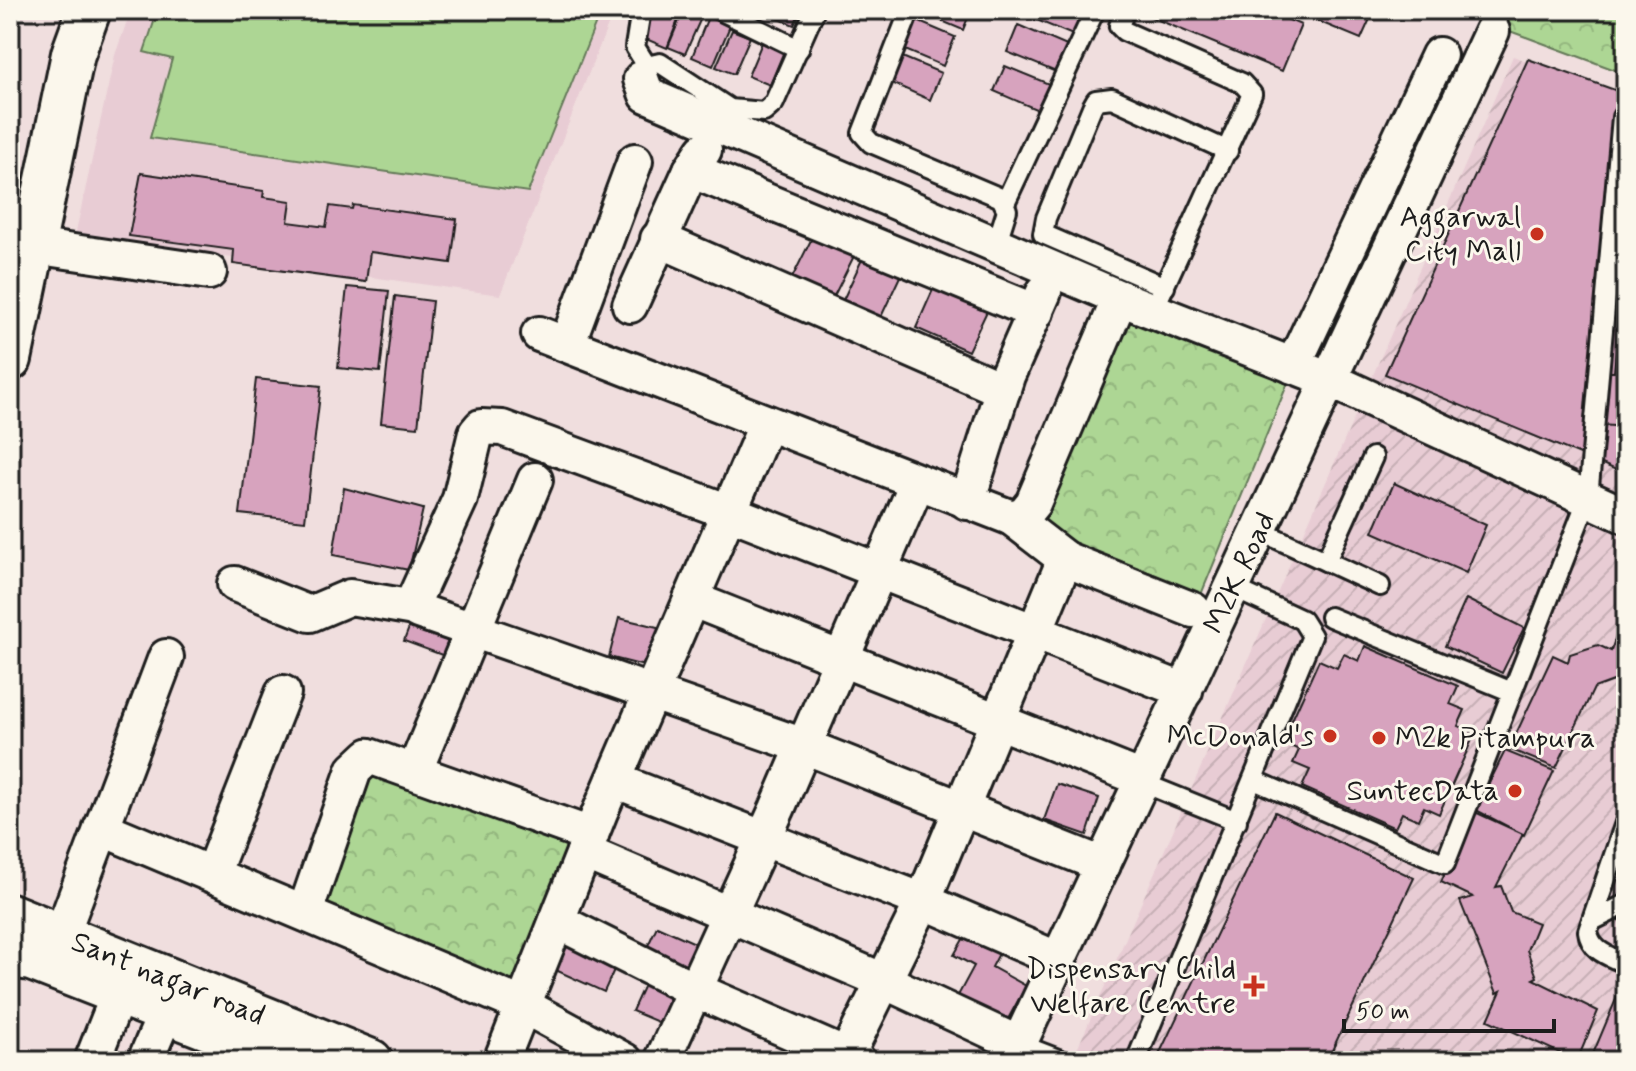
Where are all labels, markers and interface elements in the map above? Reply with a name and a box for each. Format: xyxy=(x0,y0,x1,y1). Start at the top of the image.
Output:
place label: Aggarwal City Mall xyxy=(1400,198,1521,271)
marker: Aggarwal City Mall xyxy=(1528,225,1546,243)
street label: M2K Road xyxy=(1195,506,1285,640)
place label: McDonald's xyxy=(1167,717,1314,756)
place label: M2k Pitampura xyxy=(1395,719,1595,758)
marker: McDonald's xyxy=(1321,727,1339,745)
marker: M2k Pitampura xyxy=(1370,729,1388,747)
place label: SuntecData xyxy=(1346,772,1499,811)
marker: SuntecData xyxy=(1506,782,1524,800)
street label: Sant nagar road xyxy=(64,922,271,1038)
place label: Dispensary Child Welfare Centre xyxy=(1026,950,1236,1023)
marker: Dispensary Child Welfare Centre xyxy=(1243,975,1265,997)
scale bar xyxy=(1344,983,1554,1033)
text: 50 m xyxy=(1356,997,1410,1028)

